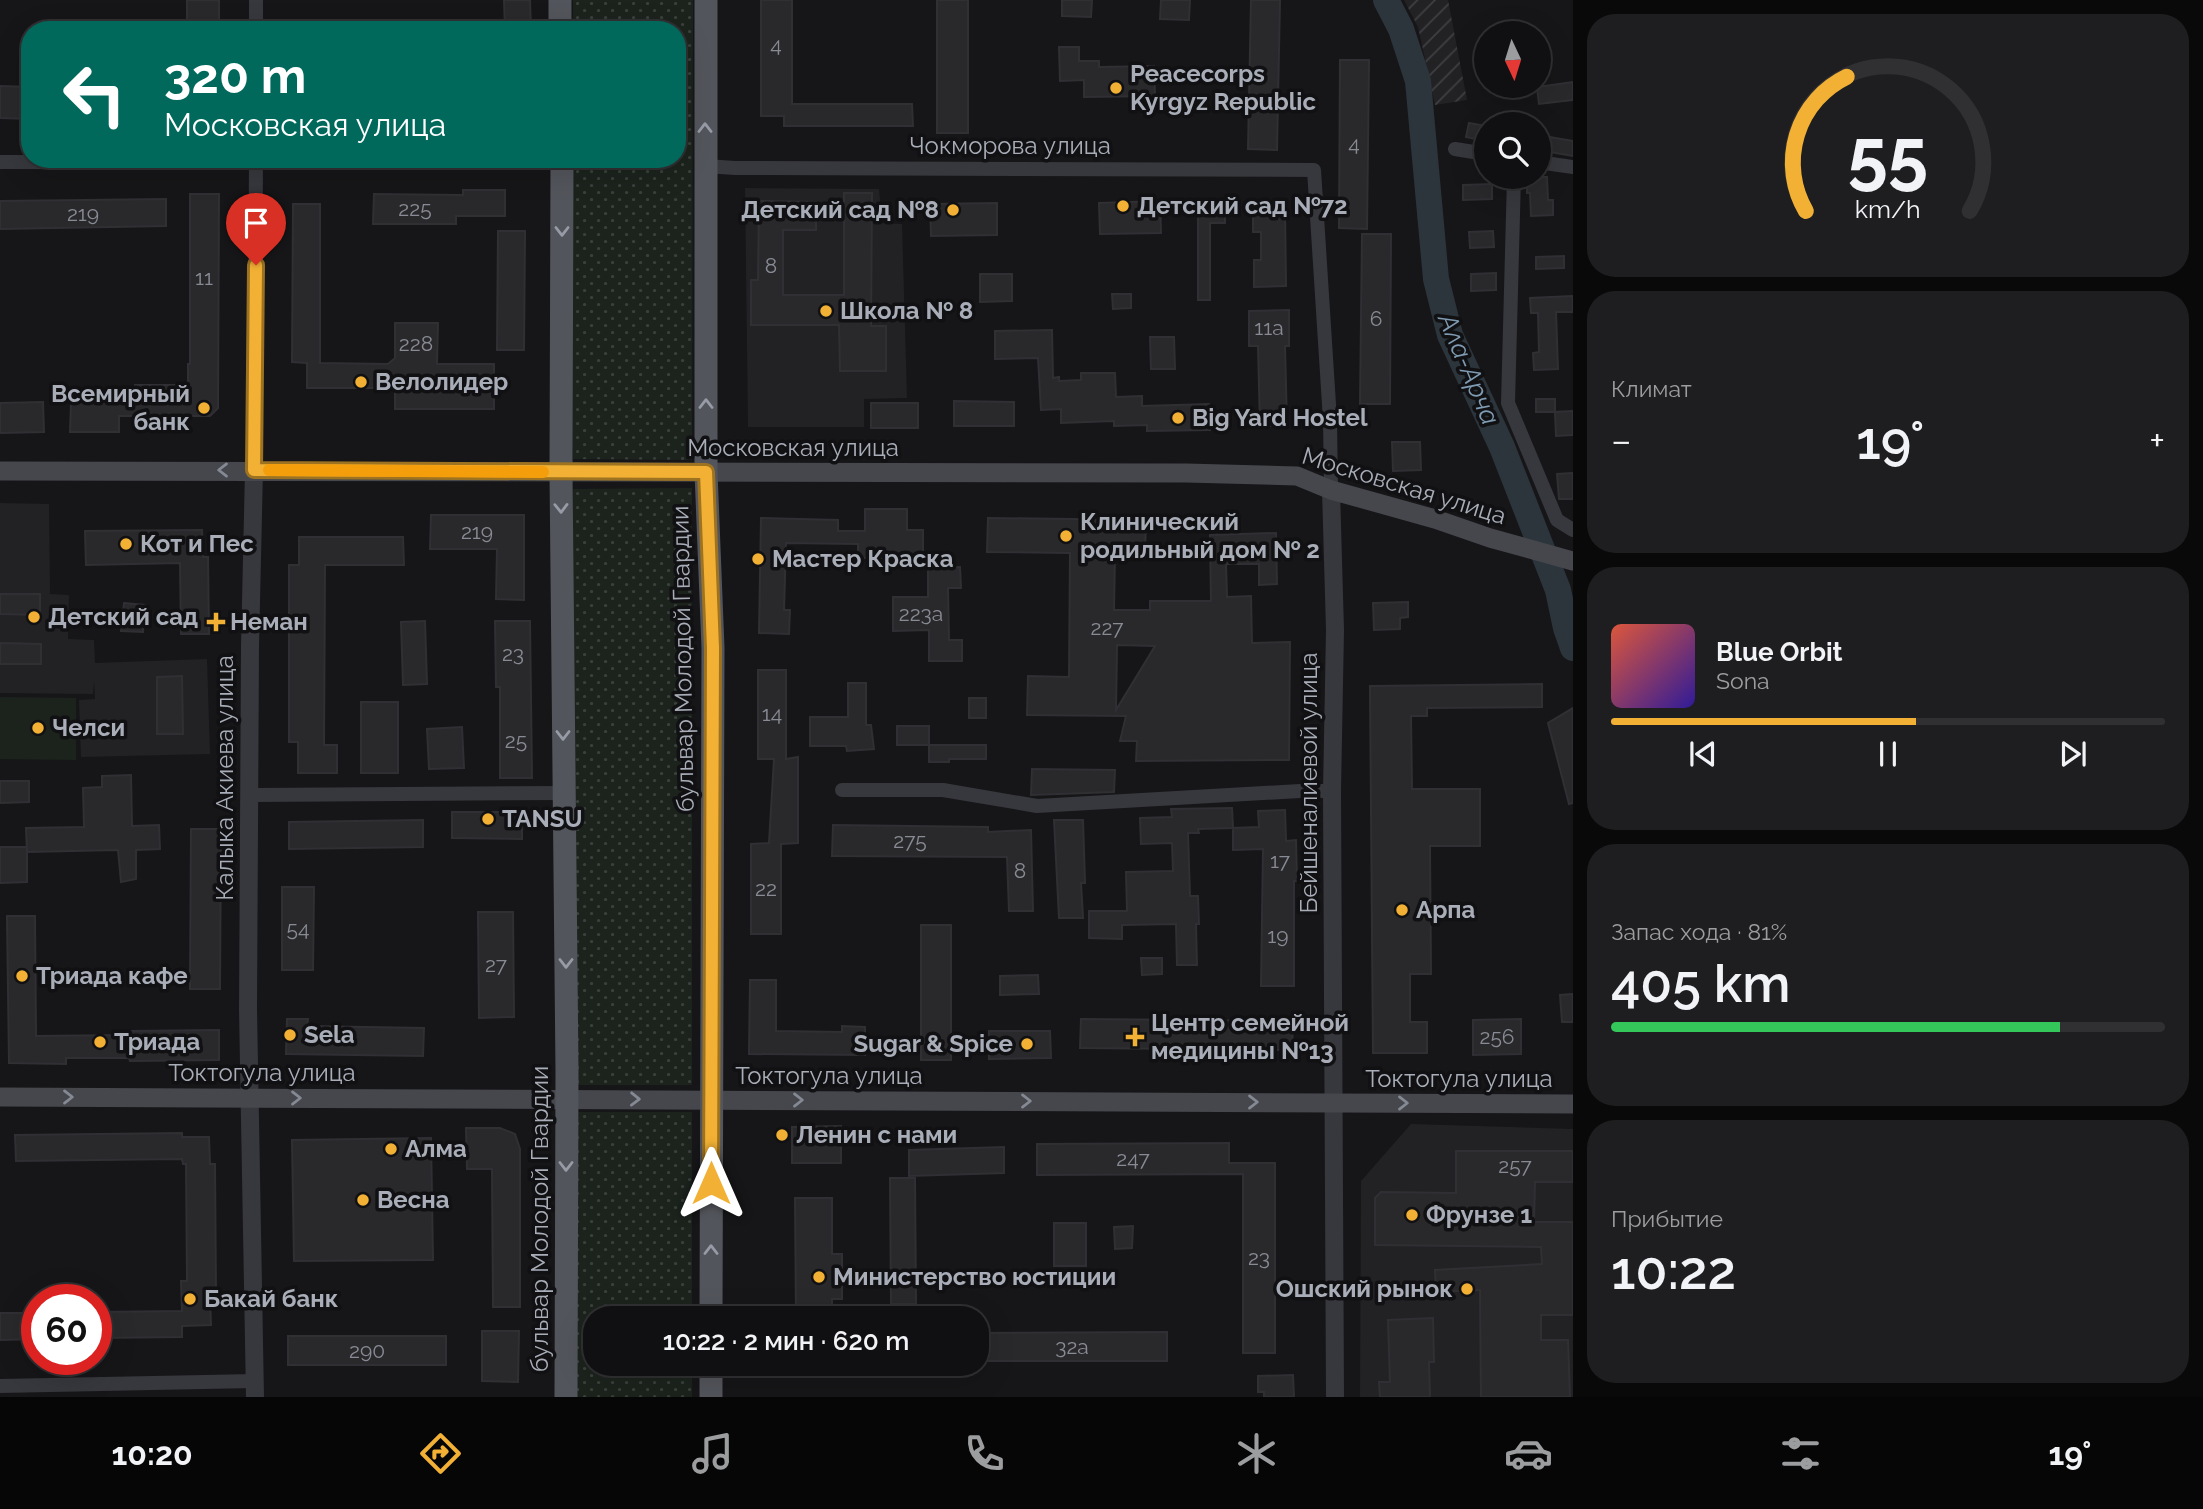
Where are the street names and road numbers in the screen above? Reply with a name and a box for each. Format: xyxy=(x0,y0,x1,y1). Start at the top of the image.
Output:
street label: Чокморова улица xyxy=(909,131,1111,160)
street label: Московская улица xyxy=(687,433,899,462)
street label: Московская улица xyxy=(1299,441,1510,530)
street label: бульвар Молодой Гвардии xyxy=(665,505,700,813)
street label: Бейшеналиевой улица xyxy=(1294,652,1323,914)
street label: Калыка Акиева улица xyxy=(210,655,239,901)
street label: Токтогула улица xyxy=(168,1058,356,1087)
street label: Токтогула улица xyxy=(735,1061,923,1090)
street label: Токтогула улица xyxy=(1365,1064,1553,1093)
street label: бульвар Молодой Гвардии xyxy=(525,1066,554,1372)

